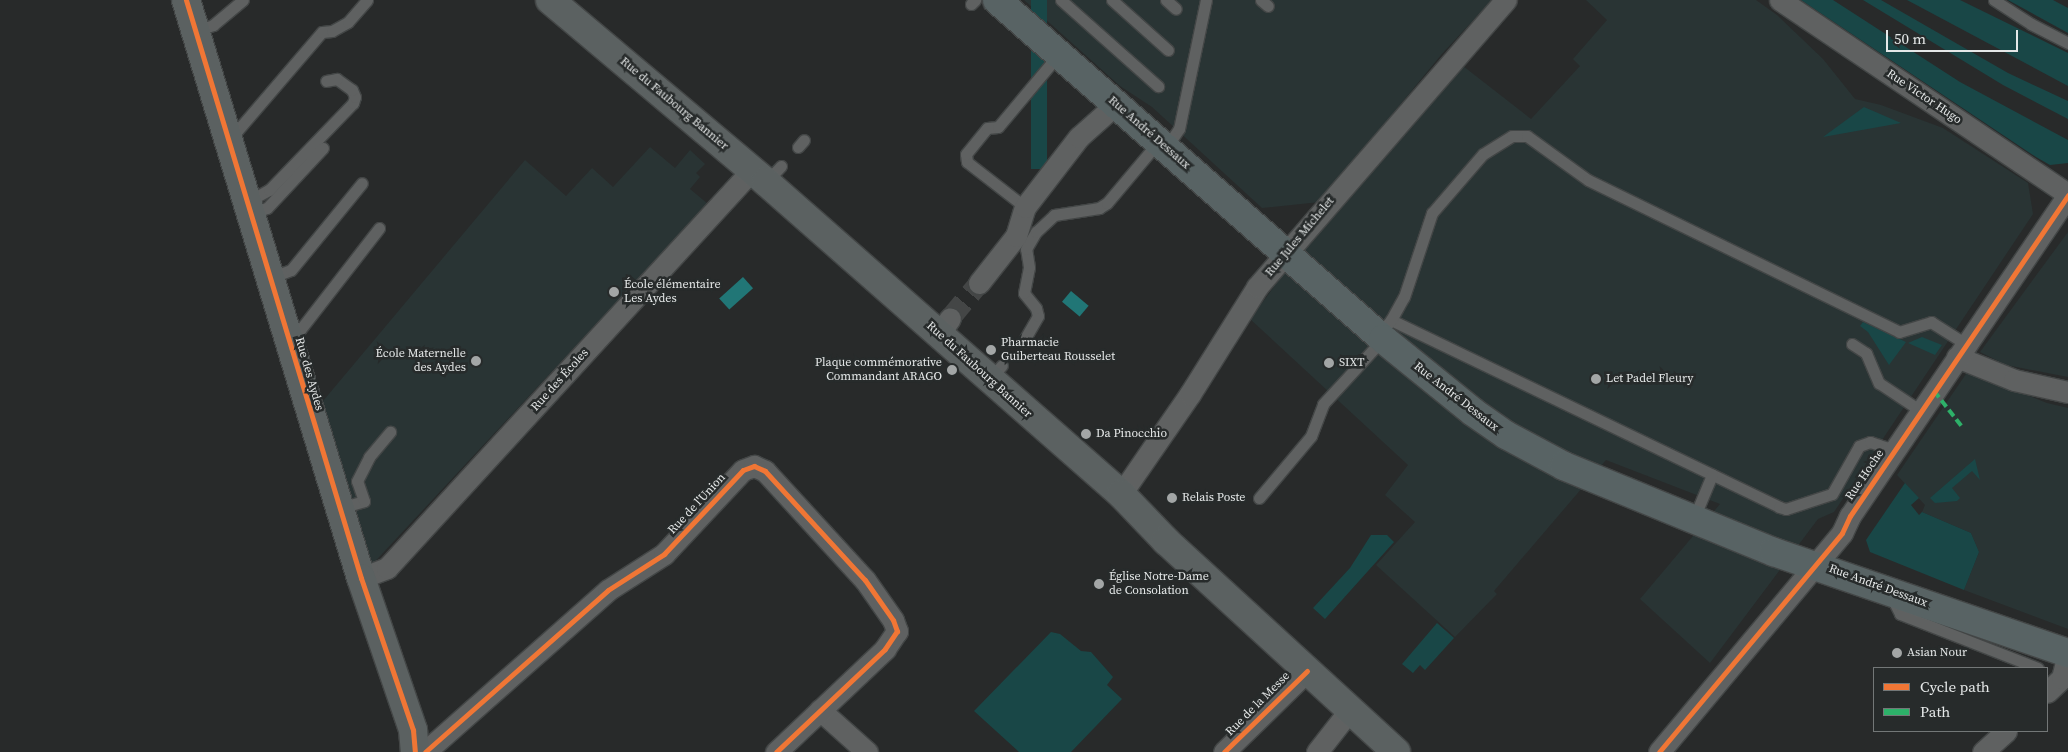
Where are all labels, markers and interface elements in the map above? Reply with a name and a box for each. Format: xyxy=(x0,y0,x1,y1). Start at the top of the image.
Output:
scale bar xyxy=(1888,20,2020,52)
text: 50 m xyxy=(1894,28,1926,49)
street label: Rue du Faubourg Bannier xyxy=(617,55,731,153)
street label: Rue Victor Hugo xyxy=(1884,66,1964,128)
street label: Rue André Dessaux xyxy=(1105,93,1193,173)
street label: Rue Jules Michelet xyxy=(1263,194,1337,280)
place label: École élémentaire Les Aydes xyxy=(624,278,721,306)
marker: École élémentaire Les Aydes xyxy=(608,286,620,298)
street label: Rue du Faubourg Bannier xyxy=(923,319,1035,421)
street label: Rue des Aydes xyxy=(292,336,326,412)
place label: Pharmacie Guiberteau Rousselet xyxy=(1001,336,1115,364)
marker: Pharmacie Guiberteau Rousselet xyxy=(985,344,997,356)
street label: Rue des Écoles xyxy=(528,346,592,414)
place label: École Maternelle des Aydes xyxy=(376,347,466,375)
marker: École Maternelle des Aydes xyxy=(470,355,482,367)
place label: Plaque commémorative Commandant ARAGO xyxy=(815,356,942,384)
place label: SIXT xyxy=(1339,356,1364,370)
marker: SIXT xyxy=(1323,357,1335,369)
street label: Rue André Dessaux xyxy=(1411,359,1501,435)
marker: Plaque commémorative Commandant ARAGO xyxy=(946,364,958,376)
place label: Let Padel Fleury xyxy=(1606,372,1693,386)
marker: Let Padel Fleury xyxy=(1590,373,1602,385)
place label: Da Pinocchio xyxy=(1096,427,1167,441)
marker: Da Pinocchio xyxy=(1080,428,1092,440)
street label: Rue Hoche xyxy=(1843,447,1887,503)
street label: Rue de l'Union xyxy=(665,471,729,537)
place label: Relais Poste xyxy=(1182,491,1245,505)
marker: Relais Poste xyxy=(1166,492,1178,504)
street label: Rue André Dessaux xyxy=(1827,561,1929,611)
place label: Église Notre-Dame de Consolation xyxy=(1109,570,1209,598)
marker: Église Notre-Dame de Consolation xyxy=(1093,578,1105,590)
place label: Asian Nour xyxy=(1907,646,1967,660)
marker: Asian Nour xyxy=(1891,647,1903,659)
legend xyxy=(1873,667,2048,732)
street label: Rue de la Messe xyxy=(1223,669,1293,739)
text: Cycle path xyxy=(1920,676,1990,697)
text: Path xyxy=(1920,701,1950,722)

